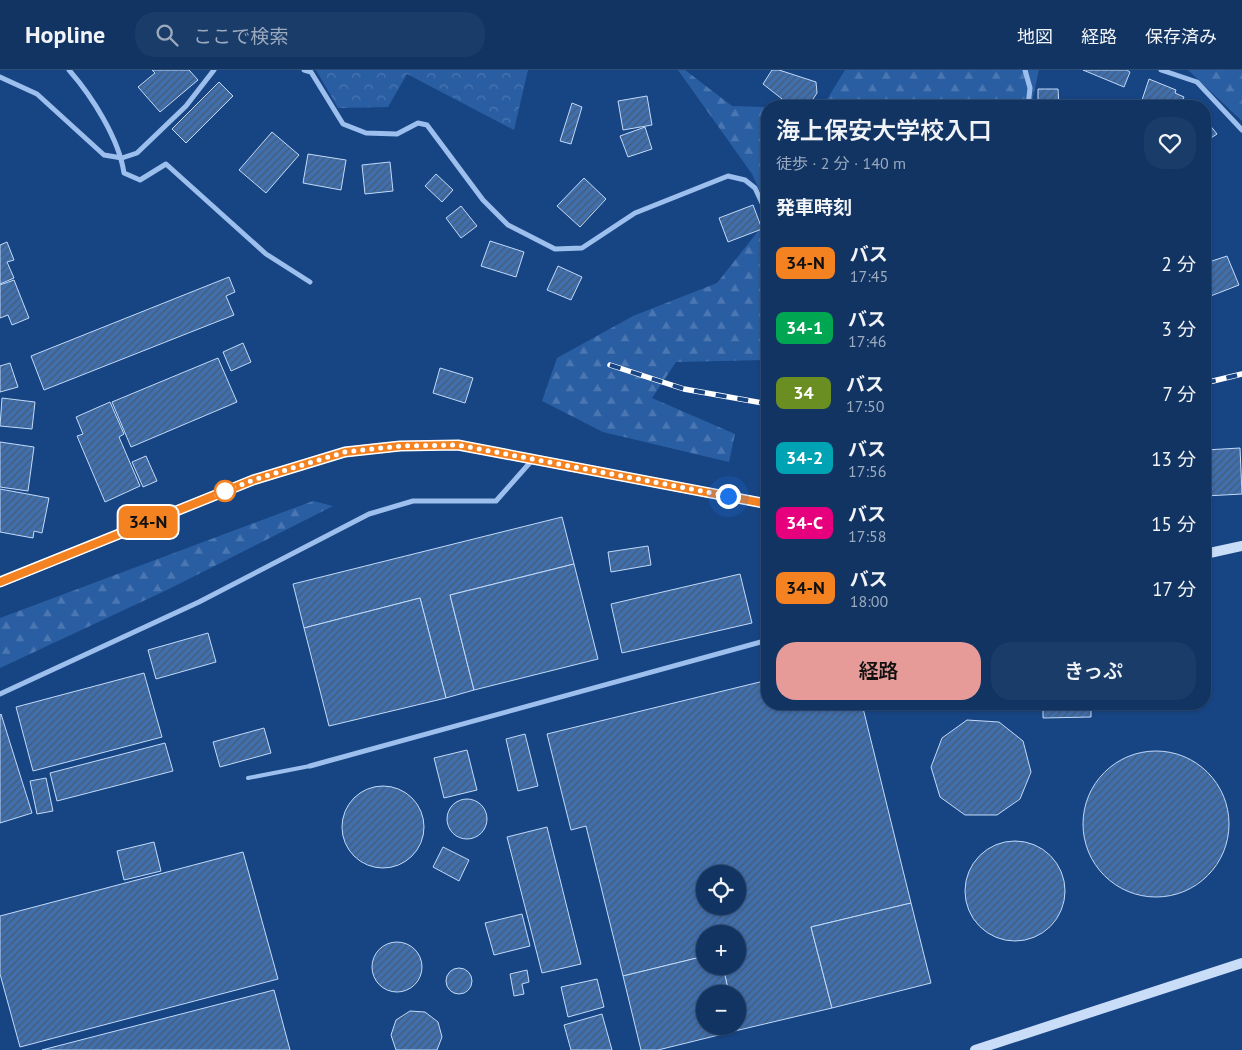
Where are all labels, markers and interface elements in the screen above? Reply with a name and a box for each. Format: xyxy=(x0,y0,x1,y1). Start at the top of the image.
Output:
search box xyxy=(135,12,485,57)
text: Hopline xyxy=(25,19,105,50)
icon: search xyxy=(153,21,181,49)
text: ここで検索 xyxy=(193,24,288,48)
text: 地図 xyxy=(1017,25,1053,48)
text: 経路 xyxy=(1081,25,1117,48)
text: 保存済み xyxy=(1145,25,1217,48)
text: 海上保安大学校入口 xyxy=(776,115,992,146)
button: heart xyxy=(1144,117,1196,169)
text: 徒歩 · 2 分 · 140 m xyxy=(776,153,906,173)
text: 発車時刻 xyxy=(776,195,852,219)
text: バス xyxy=(850,242,888,266)
text: 34-N xyxy=(786,251,825,274)
text: 2 分 xyxy=(1162,252,1196,276)
text: 17:45 xyxy=(850,266,888,286)
text: バス xyxy=(848,307,886,331)
text: 34-1 xyxy=(786,316,823,339)
text: 3 分 xyxy=(1162,317,1196,341)
text: 17:46 xyxy=(848,331,887,351)
text: バス xyxy=(846,372,884,396)
text: 34 xyxy=(793,381,814,404)
text: 7 分 xyxy=(1163,382,1196,406)
text: 17:50 xyxy=(846,396,884,416)
text: バス xyxy=(848,437,886,461)
text: 34-2 xyxy=(786,446,823,469)
text: 13 分 xyxy=(1151,447,1196,471)
text: 17:56 xyxy=(848,461,887,481)
unlabelled marker xyxy=(214,480,236,502)
your location xyxy=(716,484,741,509)
text: バス xyxy=(848,502,886,526)
line badge: 34-N xyxy=(113,506,183,538)
text: 34-N xyxy=(129,510,167,533)
text: 34-C xyxy=(786,511,823,534)
text: 15 分 xyxy=(1151,512,1196,536)
text: 17:58 xyxy=(848,526,886,546)
text: バス xyxy=(850,567,888,591)
text: 34-N xyxy=(786,576,825,599)
text: 17 分 xyxy=(1152,577,1196,601)
text: 18:00 xyxy=(850,591,888,611)
button: 経路 xyxy=(776,642,981,700)
button: きっぷ xyxy=(991,642,1196,700)
map controls xyxy=(696,865,746,1035)
button: locate xyxy=(696,865,746,915)
button: + xyxy=(696,925,746,975)
button: − xyxy=(696,985,746,1035)

